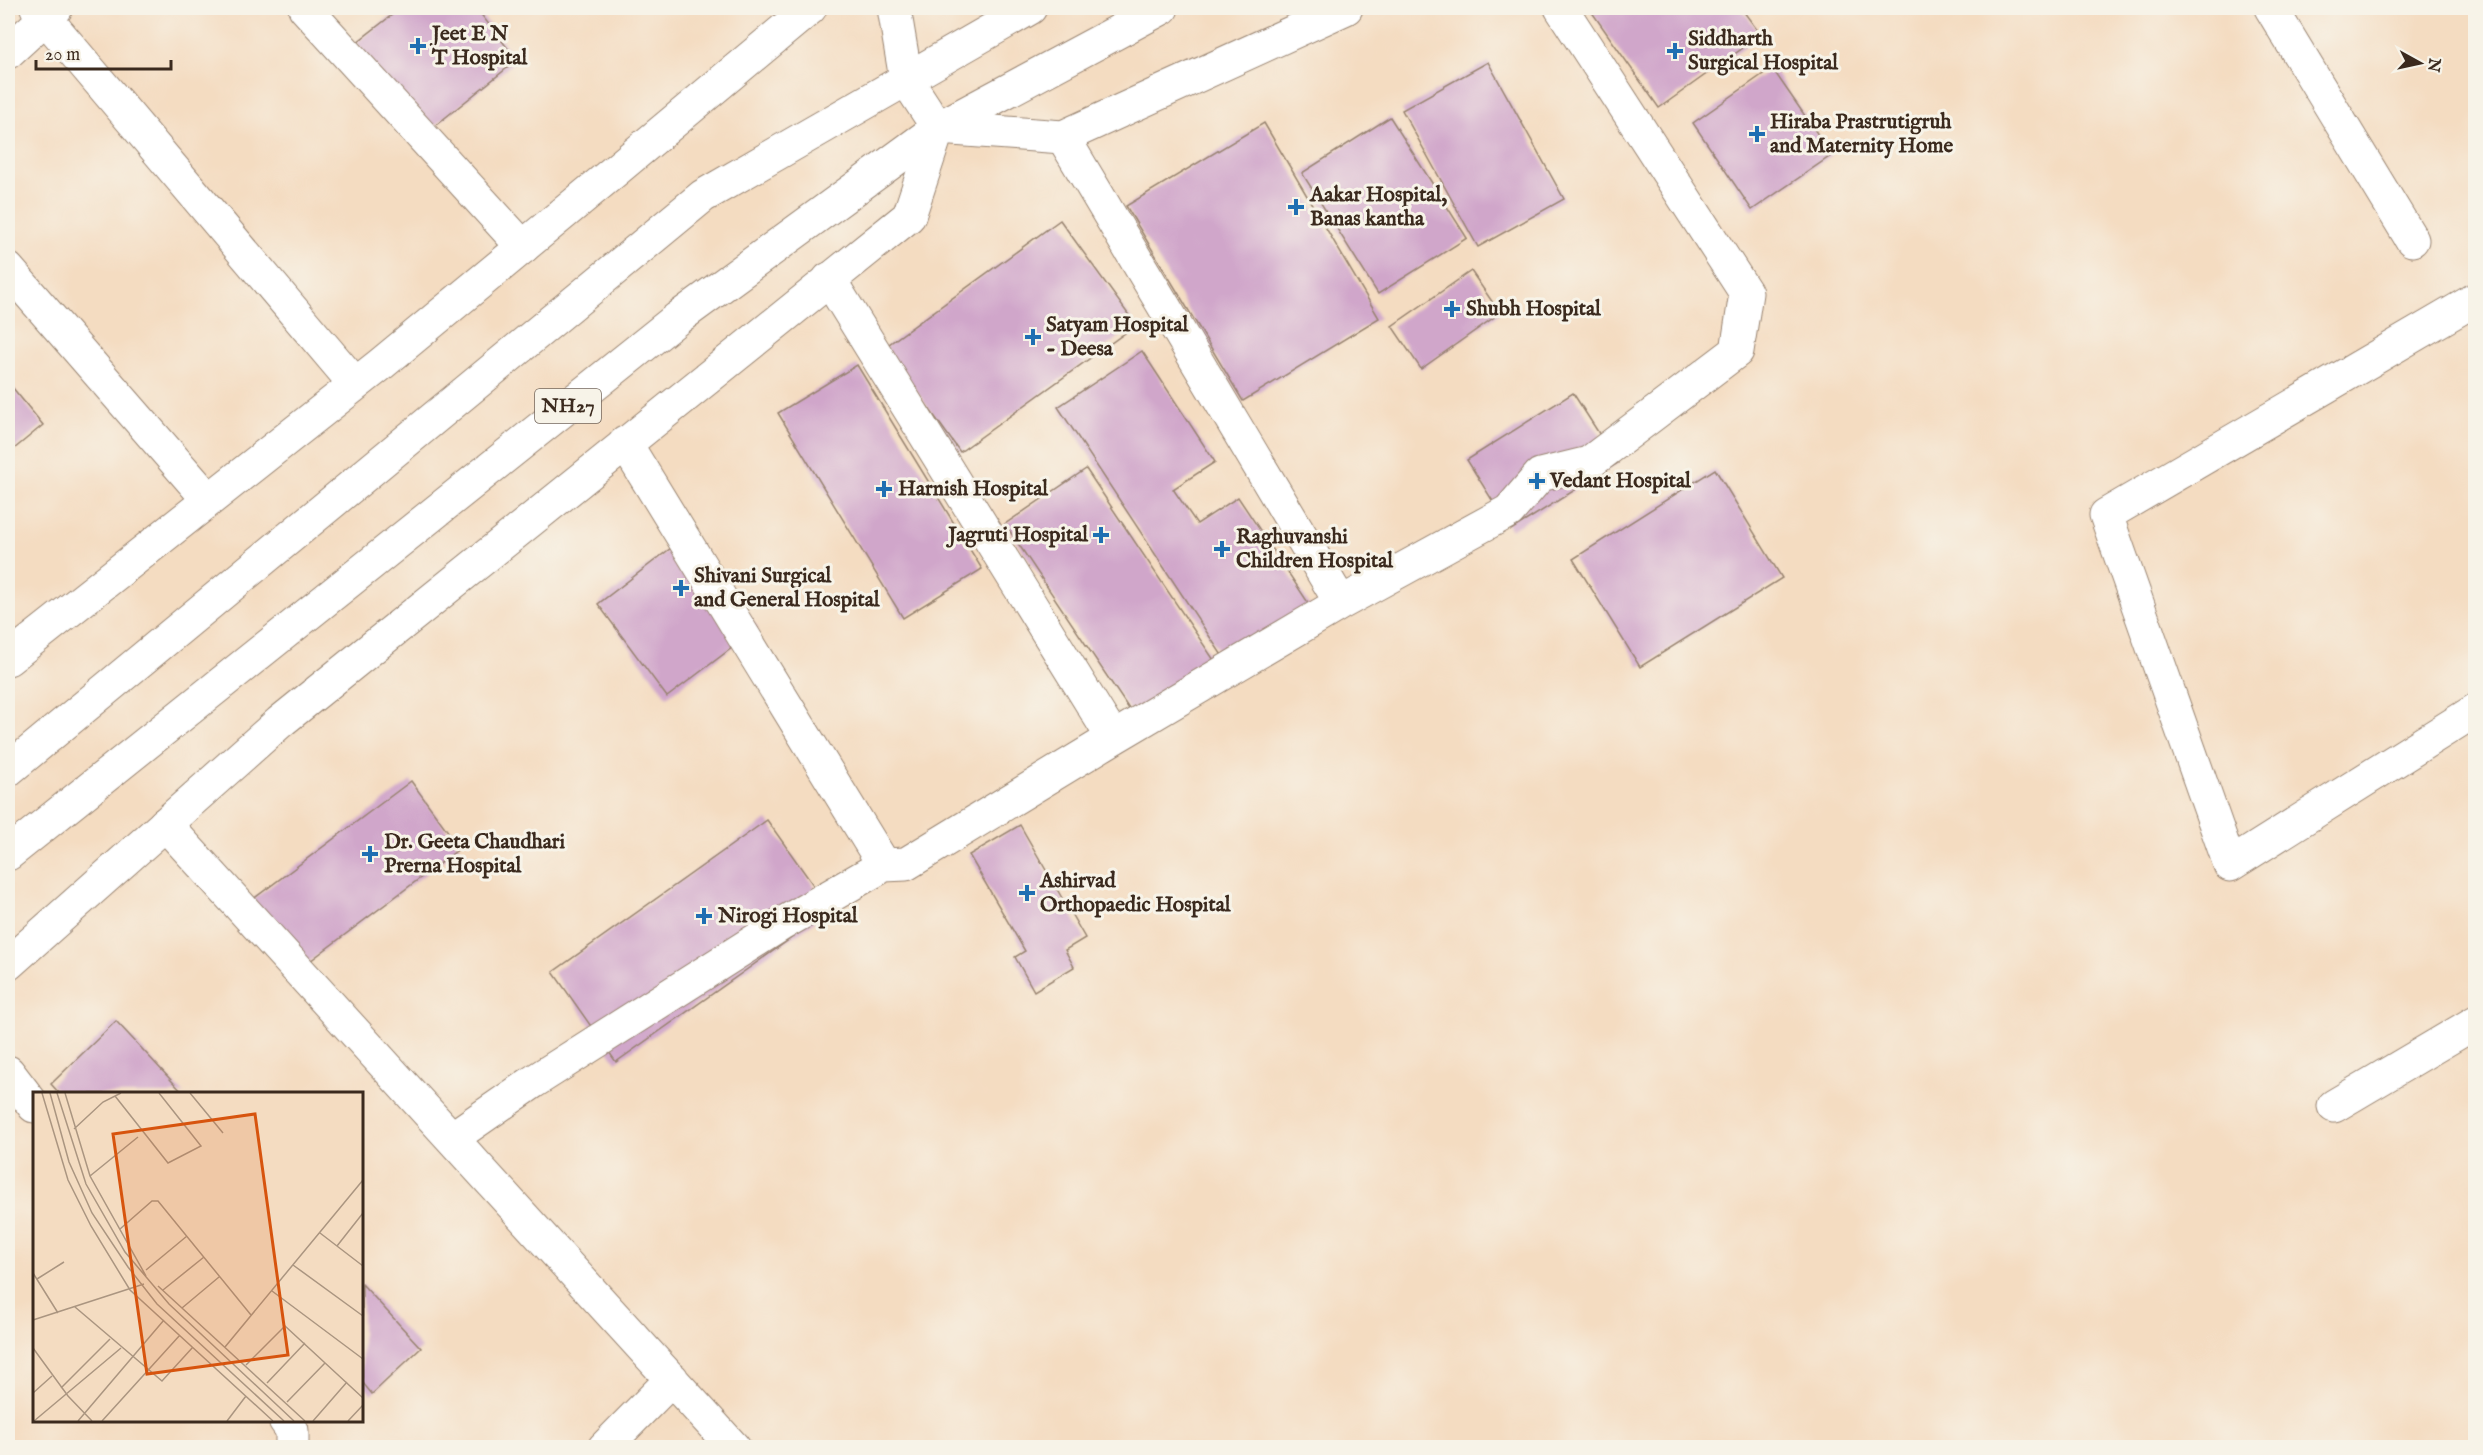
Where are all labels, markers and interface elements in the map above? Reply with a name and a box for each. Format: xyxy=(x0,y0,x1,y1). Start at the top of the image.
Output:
place label: Jeet E N T Hospital xyxy=(429,21,528,72)
place label: Siddharth Surgical Hospital xyxy=(1688,26,1839,77)
scale bar xyxy=(36,33,171,71)
north arrow xyxy=(2390,33,2450,93)
marker: Jeet E N T Hospital xyxy=(409,37,427,55)
marker: Siddharth Surgical Hospital xyxy=(1666,42,1684,60)
text: 20 m xyxy=(45,44,80,67)
text: N xyxy=(2422,56,2444,73)
place label: Hiraba Prastrutigruh and Maternity Home xyxy=(1770,109,1953,160)
marker: Hiraba Prastrutigruh and Maternity Home xyxy=(1748,125,1766,143)
place label: Aakar Hospital, Banas kantha xyxy=(1309,182,1447,233)
marker: Aakar Hospital, Banas kantha xyxy=(1287,198,1305,216)
place label: Shubh Hospital xyxy=(1466,296,1602,323)
marker: Shubh Hospital xyxy=(1443,300,1461,318)
place label: Satyam Hospital - Deesa xyxy=(1046,312,1190,363)
marker: Satyam Hospital - Deesa xyxy=(1024,328,1042,346)
road number: NH27 xyxy=(535,389,601,423)
place label: Vedant Hospital xyxy=(1549,468,1692,495)
marker: Vedant Hospital xyxy=(1528,472,1546,490)
place label: Harnish Hospital xyxy=(898,476,1049,503)
marker: Harnish Hospital xyxy=(875,480,893,498)
place label: Jagruti Hospital xyxy=(945,522,1089,549)
place label: Raghuvanshi Children Hospital xyxy=(1236,524,1394,575)
marker: Jagruti Hospital xyxy=(1092,526,1110,544)
marker: Raghuvanshi Children Hospital xyxy=(1213,540,1231,558)
place label: Shivani Surgical and General Hospital xyxy=(694,563,881,614)
marker: Shivani Surgical and General Hospital xyxy=(672,579,690,597)
place label: Dr. Geeta Chaudhari Prerna Hospital xyxy=(384,829,566,880)
marker: Dr. Geeta Chaudhari Prerna Hospital xyxy=(361,845,379,863)
place label: Ashirvad Orthopaedic Hospital xyxy=(1039,868,1232,919)
marker: Ashirvad Orthopaedic Hospital xyxy=(1018,884,1036,902)
place label: Nirogi Hospital xyxy=(717,903,859,930)
marker: Nirogi Hospital xyxy=(695,907,713,925)
inset map xyxy=(33,1092,363,1422)

